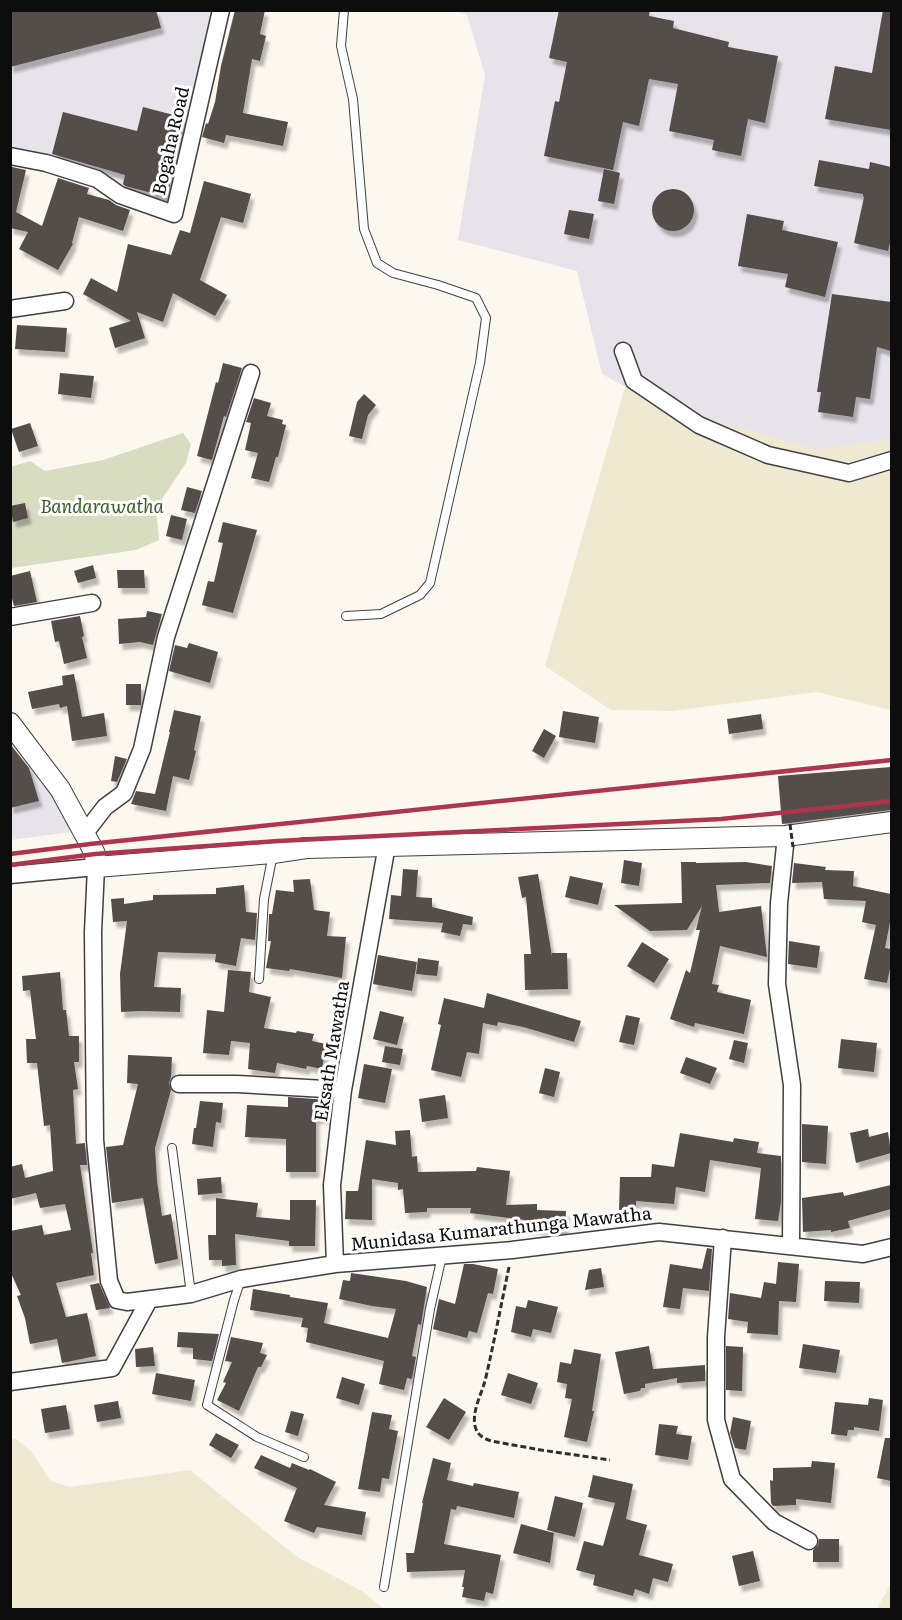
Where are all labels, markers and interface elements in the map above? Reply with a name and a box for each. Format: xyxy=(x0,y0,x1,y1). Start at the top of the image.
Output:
street label: Bogaha Road xyxy=(144,84,195,198)
park label: Bandarawatha xyxy=(40,492,165,519)
street label: Eksath Mawatha xyxy=(306,978,355,1123)
street label: Munidasa Kumarathunga Mawatha xyxy=(349,1198,653,1257)

